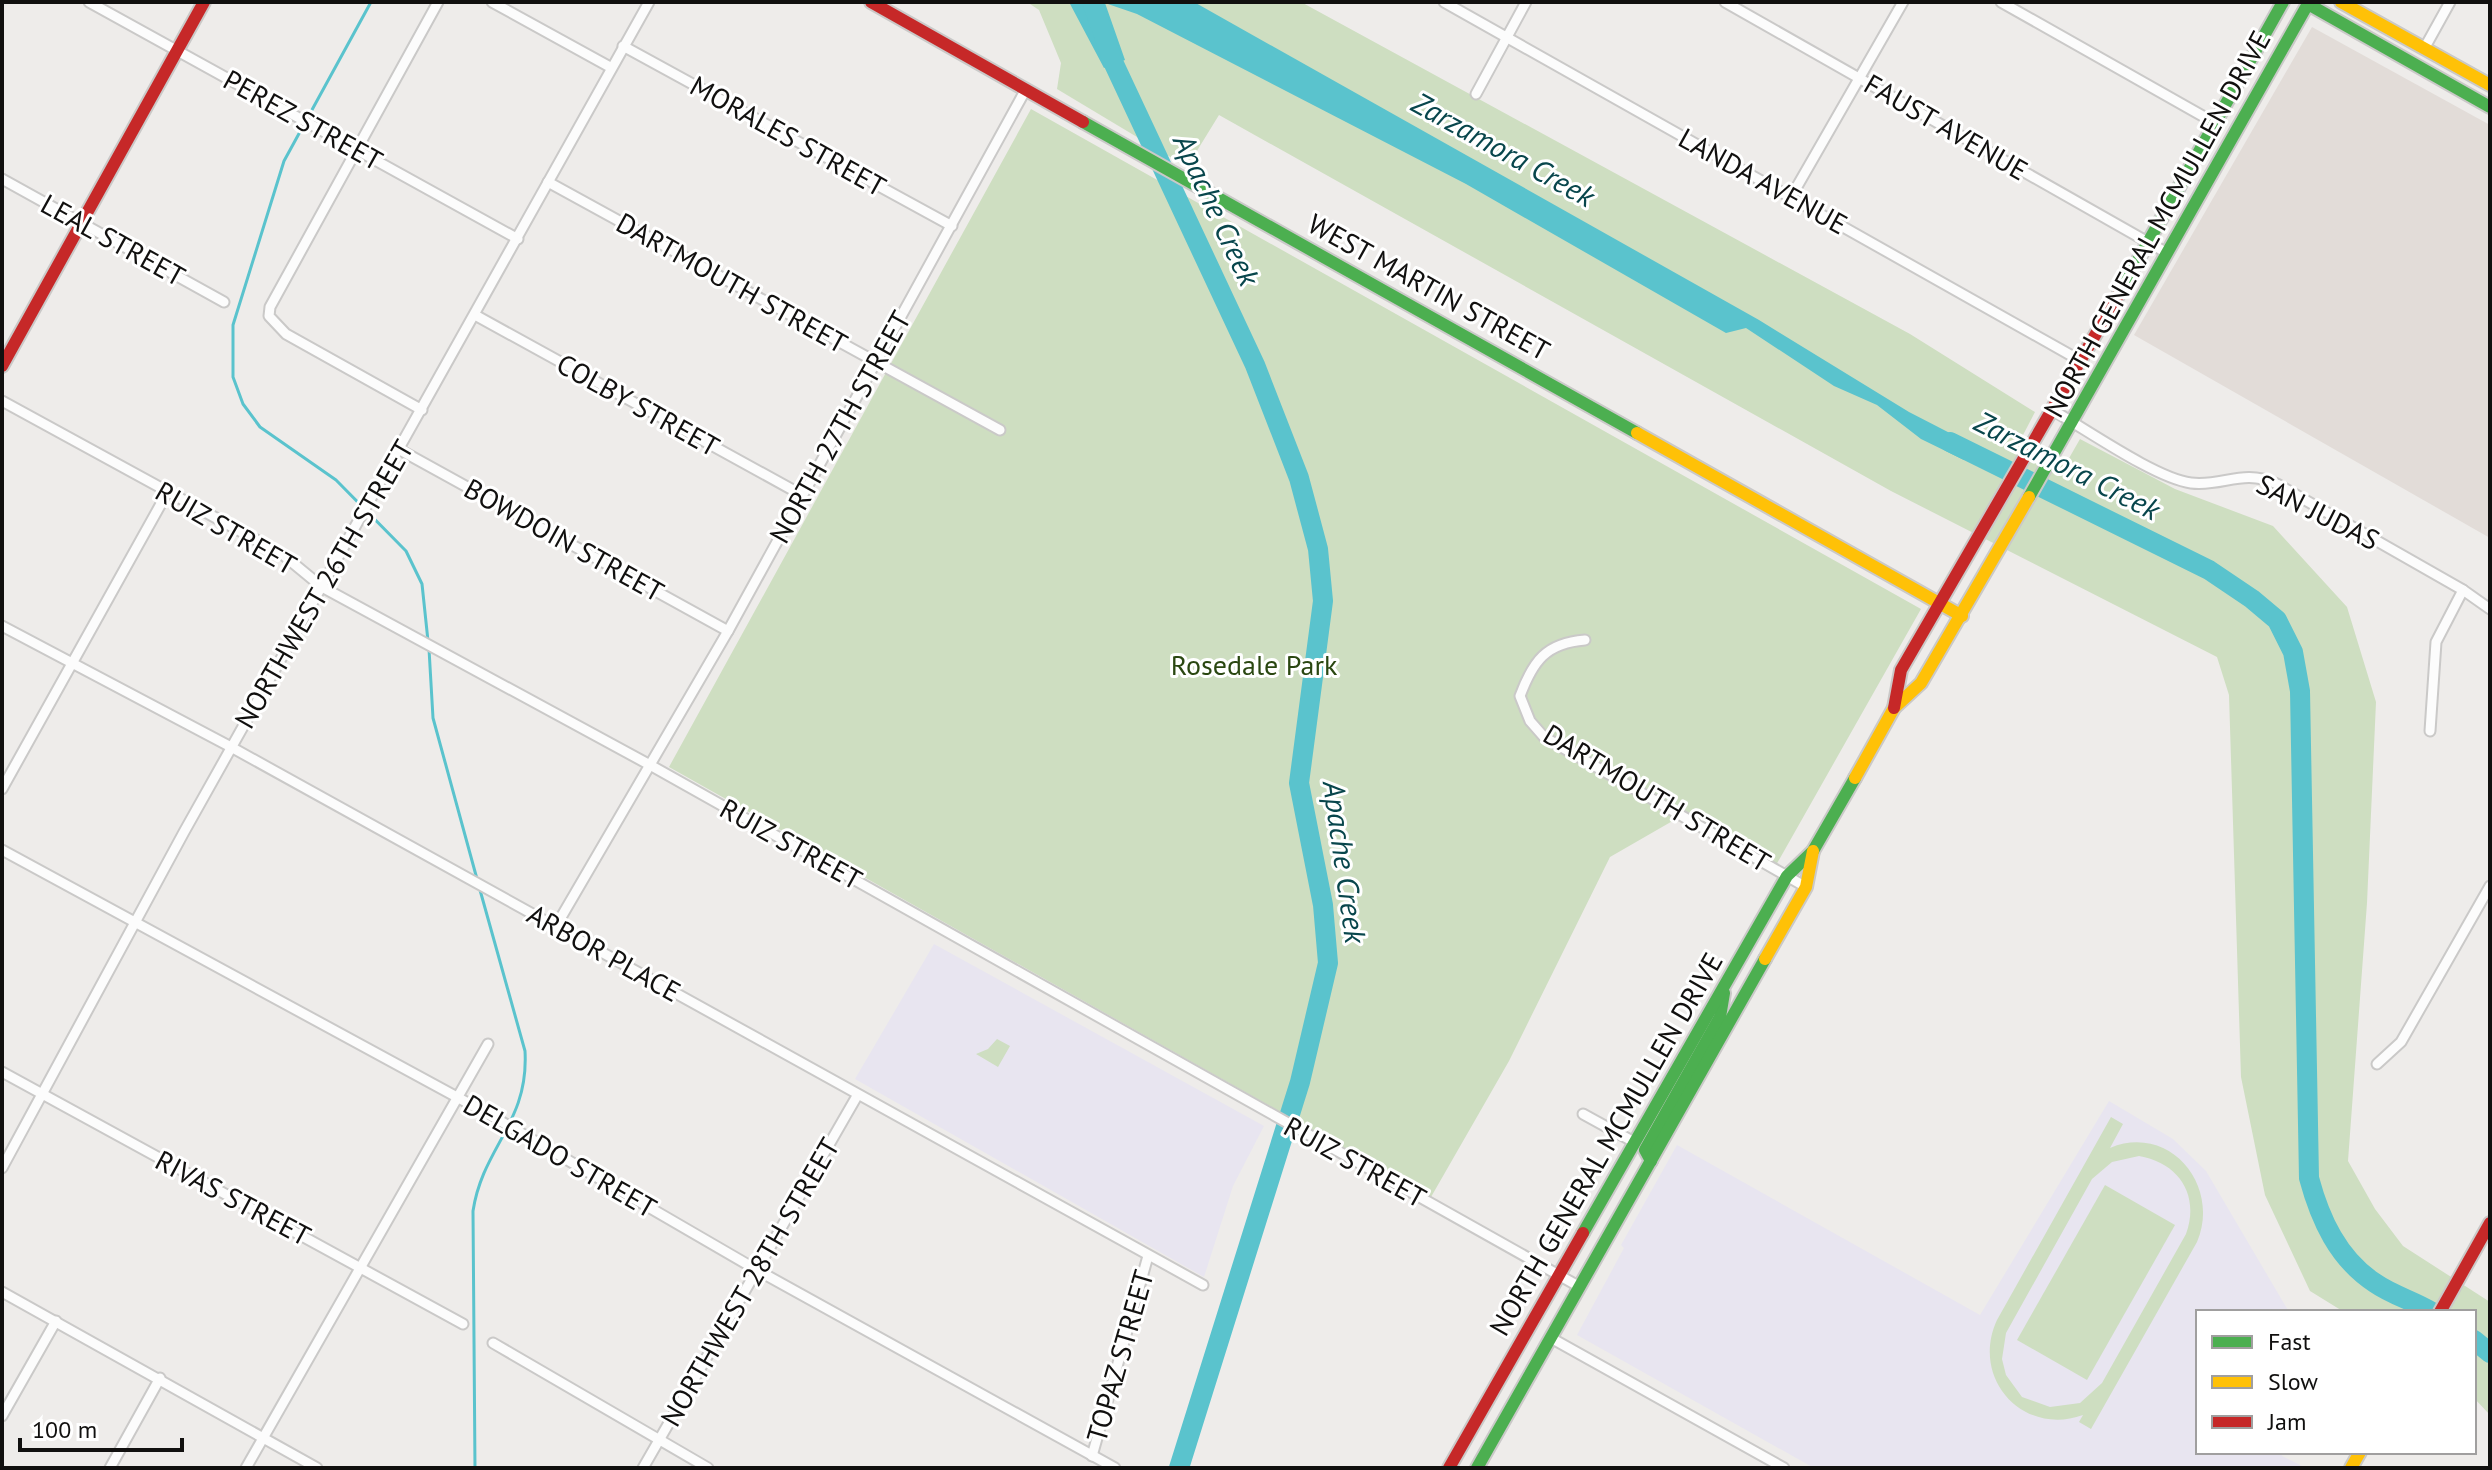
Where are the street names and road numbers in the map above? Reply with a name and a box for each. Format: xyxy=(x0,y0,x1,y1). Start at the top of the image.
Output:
street label: NORTH GENERAL MCMULLEN DRIVE xyxy=(2035,24,2279,424)
street label: PEREZ STREET xyxy=(217,61,390,179)
street label: FAUST AVENUE xyxy=(1858,65,2035,188)
street label: MORALES STREET xyxy=(684,67,893,205)
street label: LANDA AVENUE xyxy=(1672,119,1854,242)
street label: LEAL STREET xyxy=(35,185,192,295)
street label: DARTMOUTH STREET xyxy=(610,204,855,362)
street label: WEST MARTIN STREET xyxy=(1302,205,1557,369)
street label: NORTH 27TH STREET xyxy=(760,304,919,549)
street label: COLBY STREET xyxy=(550,345,726,465)
street label: NORTHWEST 26TH STREET xyxy=(226,432,422,735)
street label: SAN JUDAS xyxy=(2251,465,2386,558)
street label: BOWDOIN STREET xyxy=(458,469,671,610)
street label: RUIZ STREET xyxy=(149,472,304,583)
street label: DARTMOUTH STREET xyxy=(1537,715,1778,880)
street label: RUIZ STREET xyxy=(714,789,869,898)
street label: ARBOR PLACE xyxy=(521,895,687,1010)
street label: NORTH GENERAL MCMULLEN DRIVE xyxy=(1480,945,1731,1342)
street label: DELGADO STREET xyxy=(457,1085,664,1226)
street label: RUIZ STREET xyxy=(1278,1107,1433,1216)
street label: NORTHWEST 28TH STREET xyxy=(652,1130,848,1433)
street label: RIVAS STREET xyxy=(149,1141,318,1254)
street label: TOPAZ STREET xyxy=(1077,1265,1162,1446)

